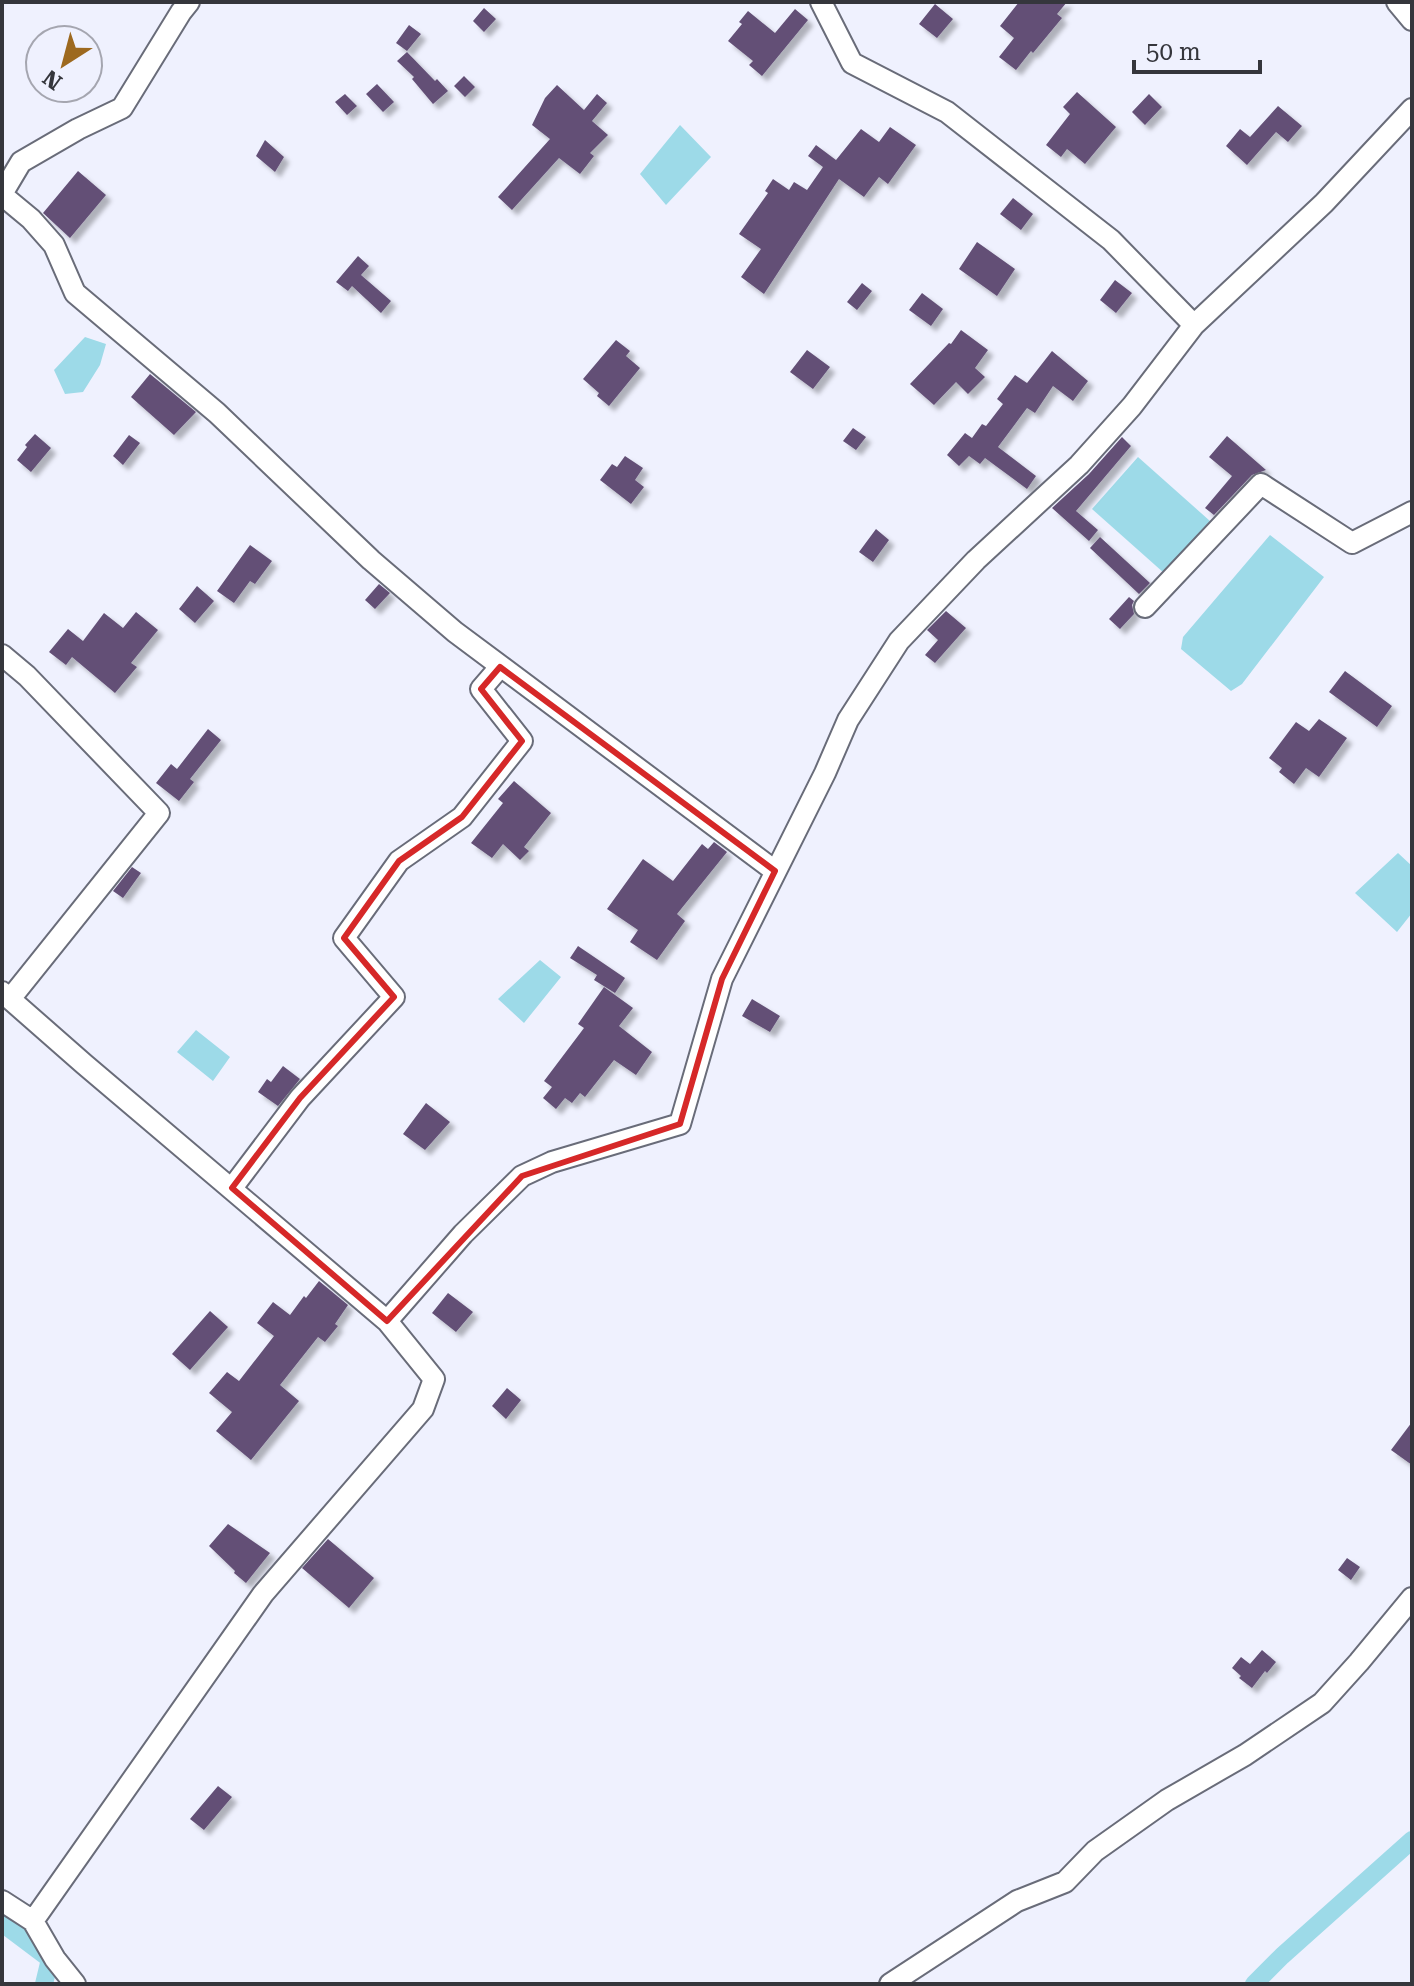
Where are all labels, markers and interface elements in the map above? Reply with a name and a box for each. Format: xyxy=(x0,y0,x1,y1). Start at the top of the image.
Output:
north arrow xyxy=(24,24,104,104)
scale bar xyxy=(1134,24,1260,74)
text: 50 m xyxy=(1146,38,1201,66)
text: N xyxy=(38,65,67,95)

